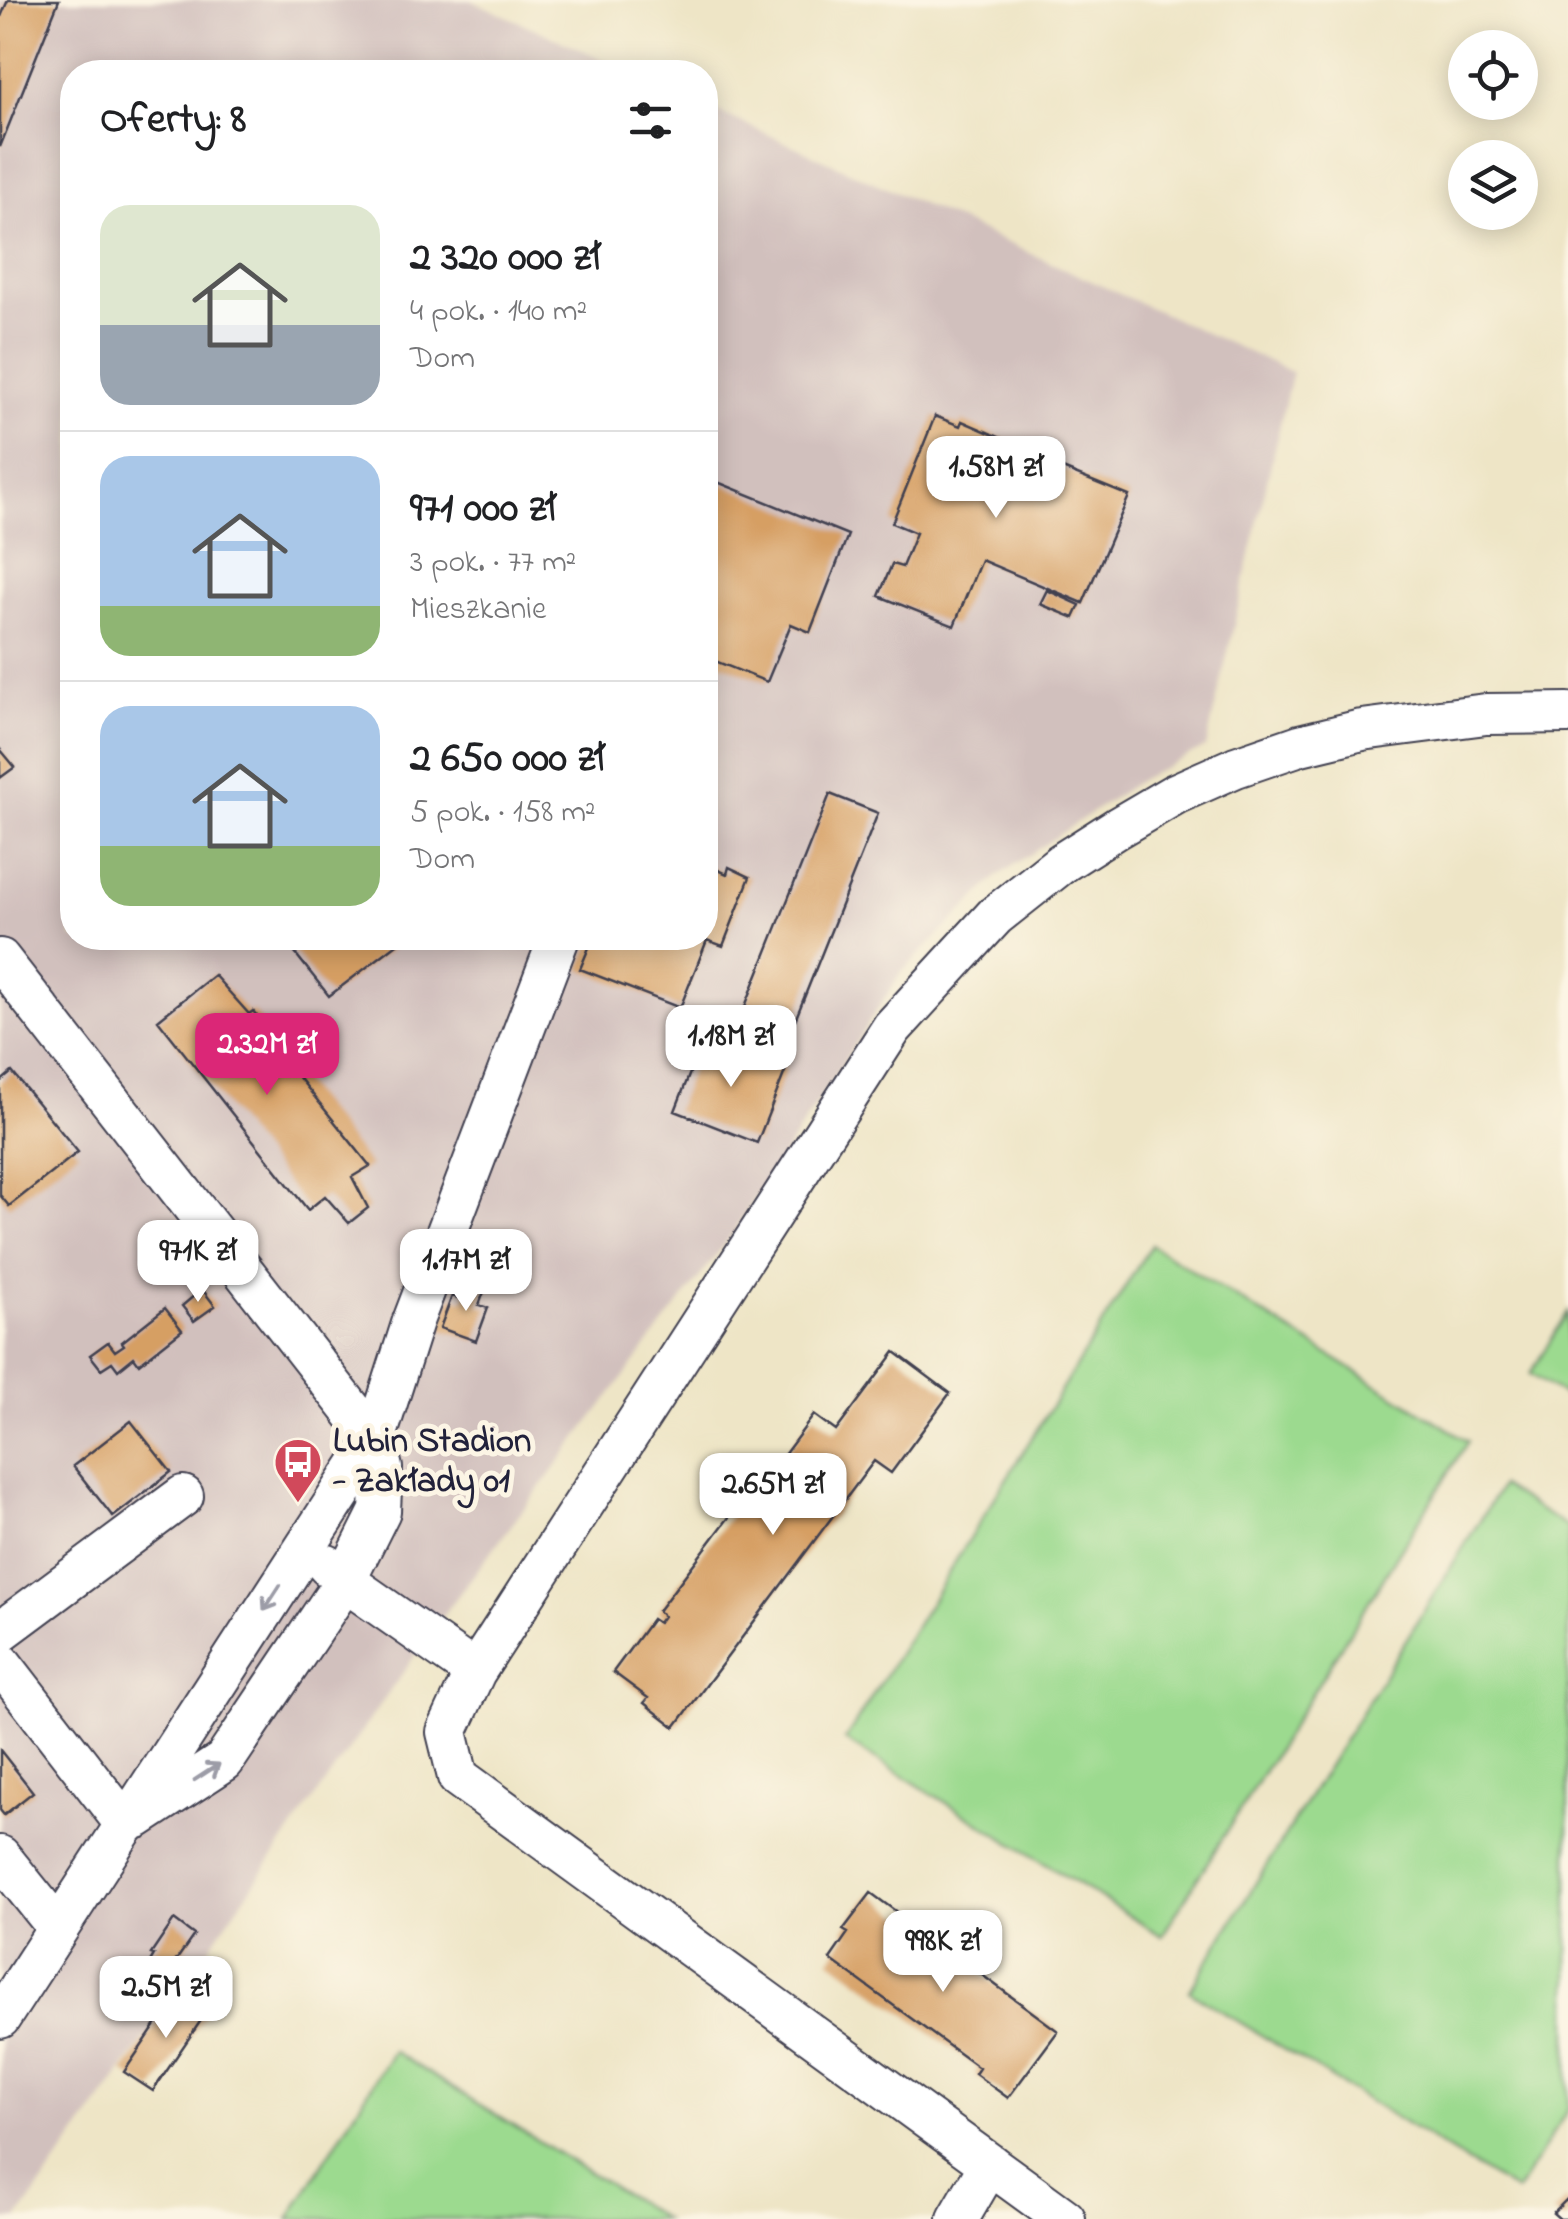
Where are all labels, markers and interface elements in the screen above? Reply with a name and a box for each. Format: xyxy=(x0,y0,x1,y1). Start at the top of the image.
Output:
map controls xyxy=(1448,30,1538,230)
button: locate xyxy=(1448,30,1538,120)
text: Oferty: 8 xyxy=(100,90,246,151)
icon: filters xyxy=(623,93,678,148)
button: layers xyxy=(1448,140,1538,230)
text: 2 320 000 zł xyxy=(410,228,600,289)
icon: home xyxy=(180,245,300,365)
text: 4 pok. · 140 m² xyxy=(410,289,587,336)
text: Dom xyxy=(410,336,475,383)
pin: 1.58M zł xyxy=(893,436,1099,521)
text: 1.58M zł xyxy=(948,445,1044,492)
text: 971 000 zł xyxy=(410,479,556,540)
icon: home xyxy=(180,496,300,616)
text: 3 pok. · 77 m² xyxy=(410,540,576,587)
text: Mieszkanie xyxy=(410,587,546,634)
text: 2 650 000 zł xyxy=(410,729,605,790)
icon: home xyxy=(180,746,300,866)
text: 5 pok. · 158 m² xyxy=(410,790,596,837)
text: Dom xyxy=(410,837,475,884)
pin: 1.18M zł xyxy=(628,1005,834,1090)
pin: 2.32M zł xyxy=(164,1013,370,1098)
text: 1.18M zł xyxy=(688,1014,774,1061)
text: 2.32M zł xyxy=(217,1022,317,1069)
pin: 971K zł xyxy=(106,1220,290,1305)
text: 971K zł xyxy=(159,1229,237,1276)
pin: 1.17M zł xyxy=(363,1229,569,1314)
text: 1.17M zł xyxy=(422,1238,510,1285)
place label: Lubin Stadion - Zakłady 01 xyxy=(332,1417,531,1509)
bus stop icon: Lubin Stadion - Zakłady 01 xyxy=(272,1436,324,1504)
pin: 2.65M zł xyxy=(670,1453,876,1538)
text: 2.65M zł xyxy=(722,1462,824,1509)
one-way arrow xyxy=(262,1584,283,1612)
one-way arrow xyxy=(193,1761,221,1782)
pin: 998K zł xyxy=(851,1910,1035,1995)
text: 998K zł xyxy=(905,1919,981,1966)
pin: 2.5M zł xyxy=(74,1956,258,2041)
text: 2.5M zł xyxy=(122,1965,210,2012)

